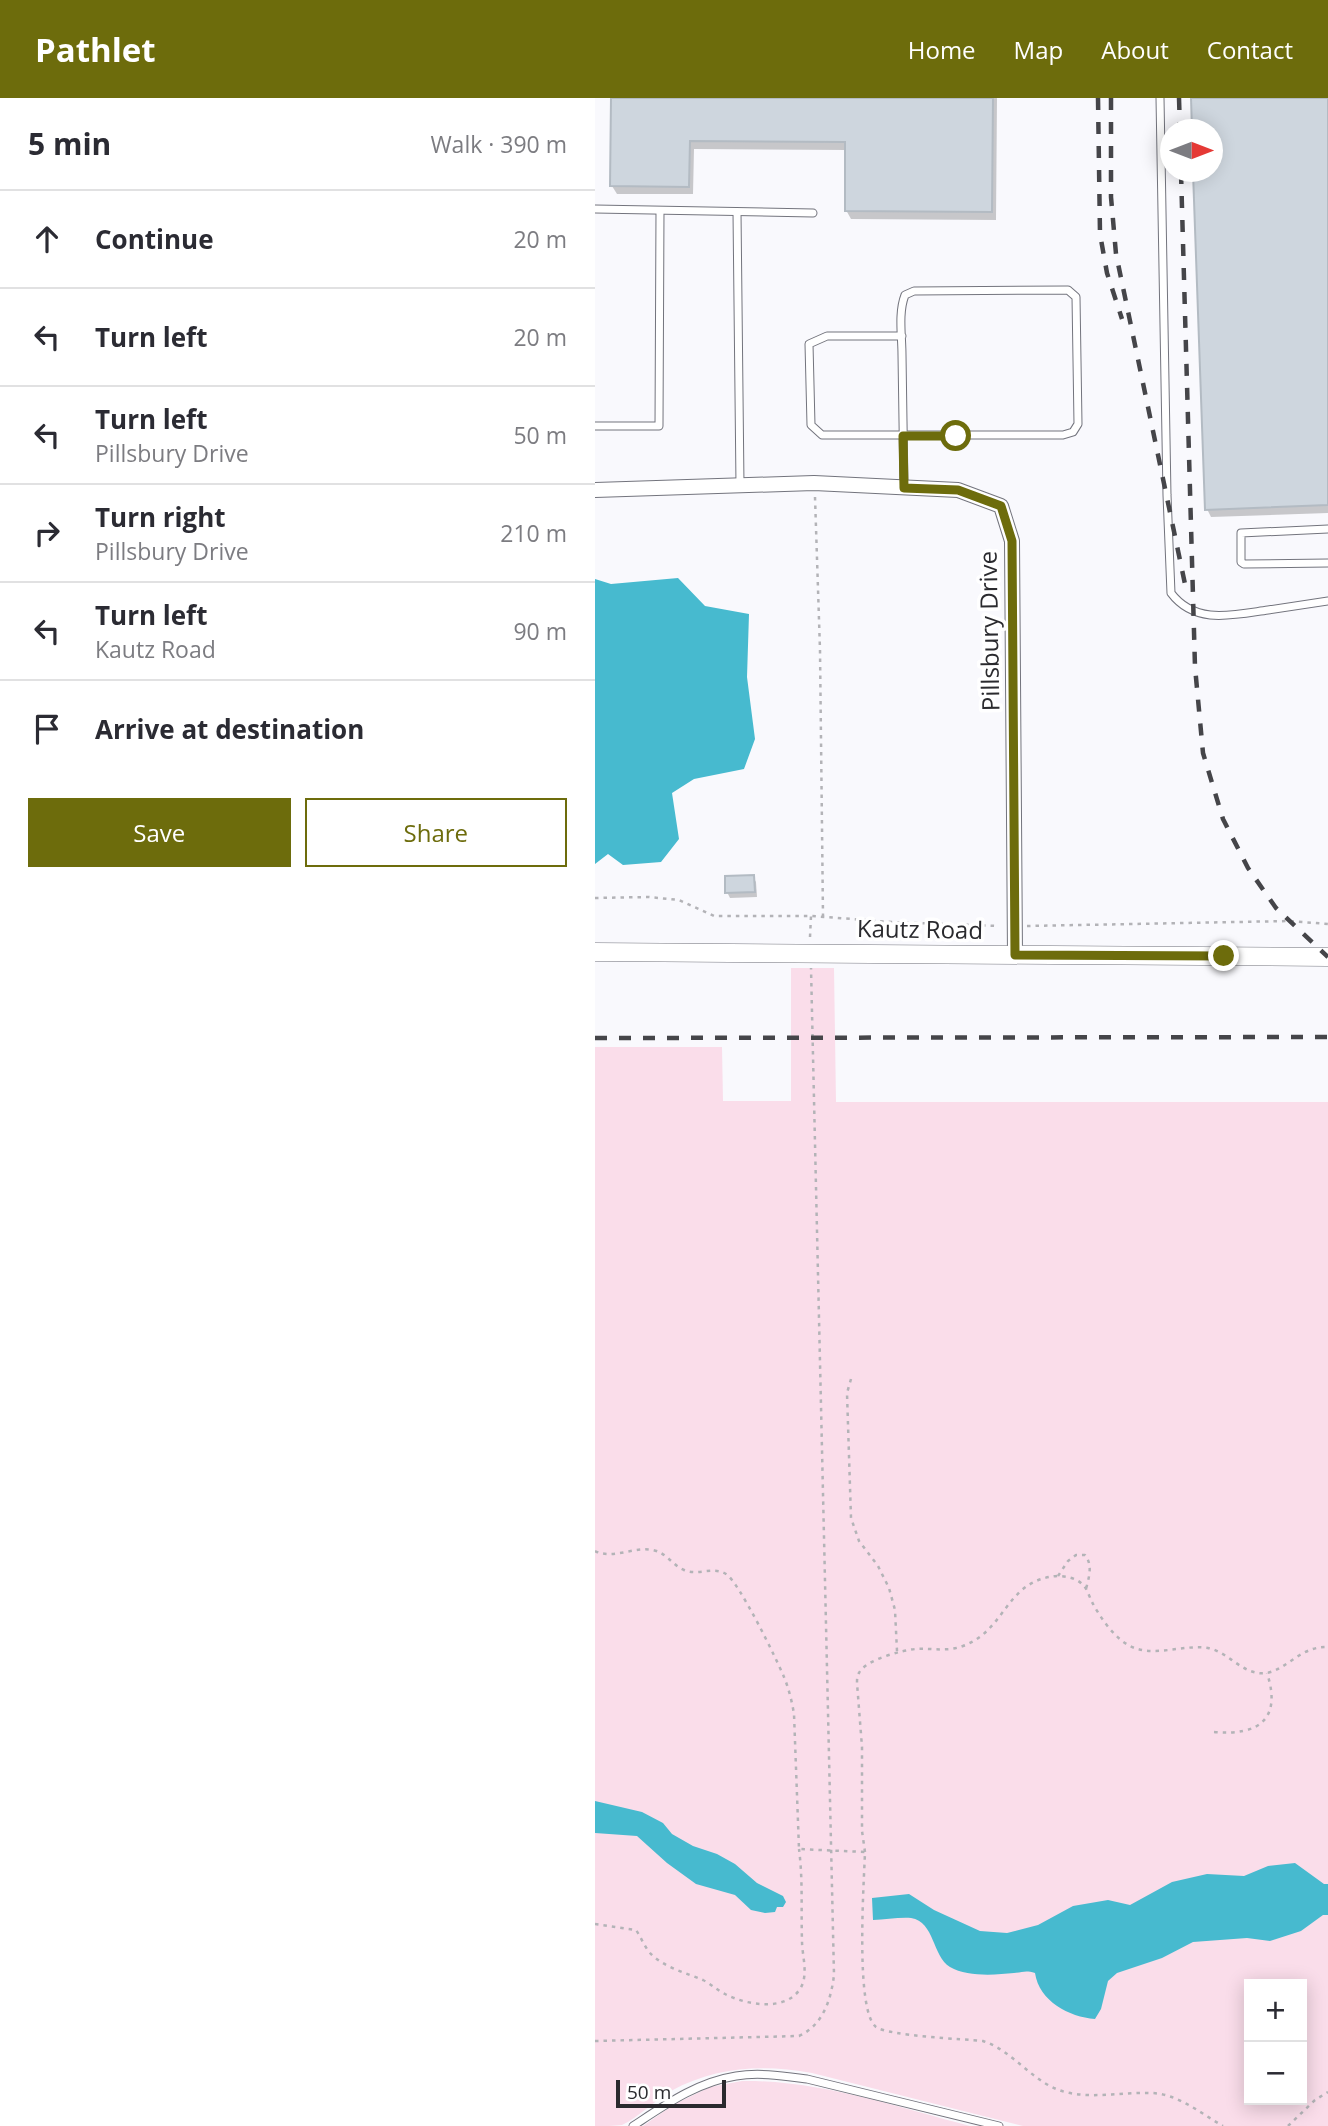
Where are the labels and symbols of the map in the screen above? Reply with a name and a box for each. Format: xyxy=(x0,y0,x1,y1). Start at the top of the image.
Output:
north arrow xyxy=(1160,119,1223,182)
route start xyxy=(940,420,971,451)
street label: Pillsbury Drive xyxy=(971,551,1006,711)
street label: Kautz Road xyxy=(857,911,983,946)
route end xyxy=(1208,940,1239,971)
scale bar xyxy=(616,2077,726,2109)

